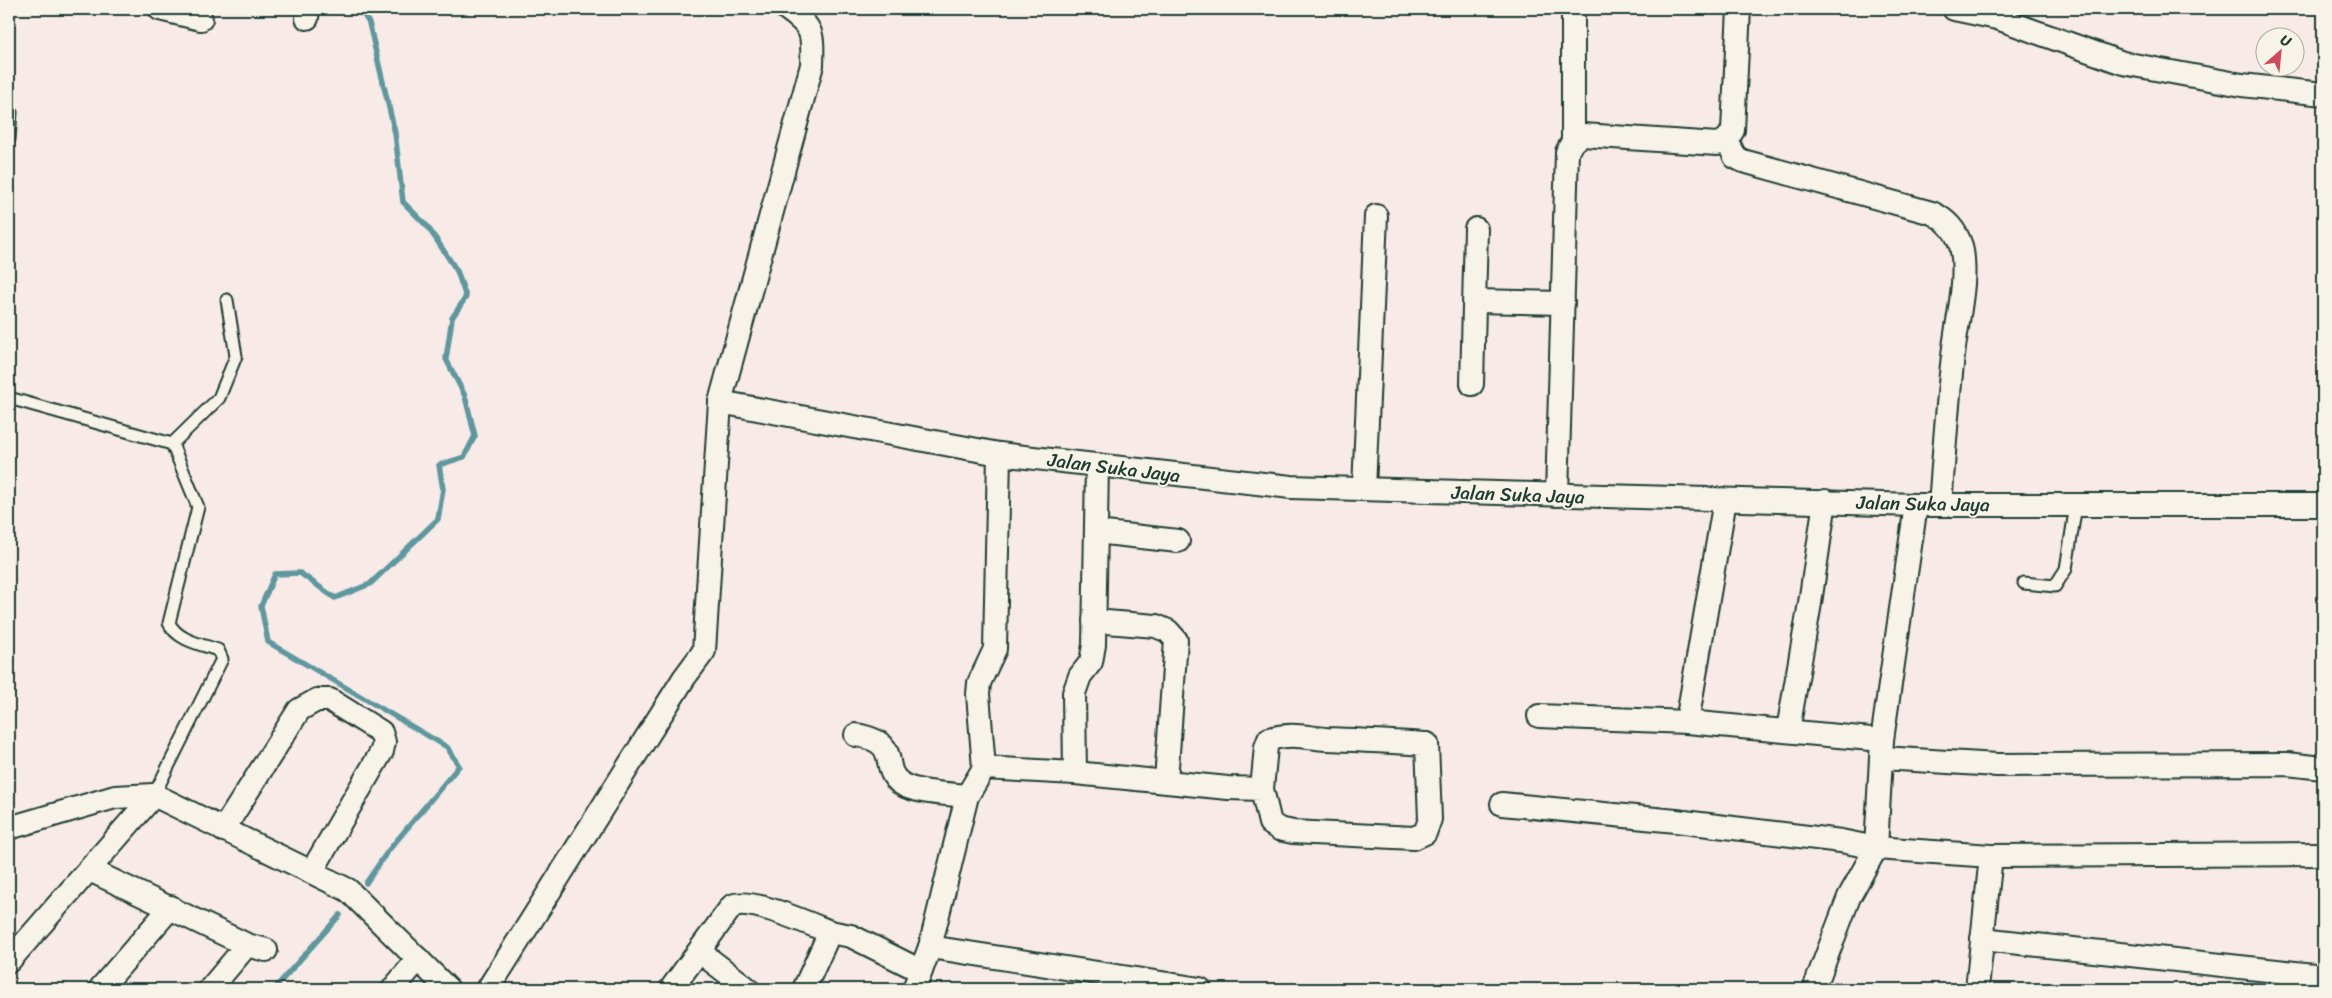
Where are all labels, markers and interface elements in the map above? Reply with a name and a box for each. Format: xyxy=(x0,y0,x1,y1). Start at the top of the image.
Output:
north arrow xyxy=(2254,28,2304,78)
text: U xyxy=(2276,28,2296,54)
street label: Jalan Suka Jaya xyxy=(1045,443,1182,492)
street label: Jalan Suka Jaya xyxy=(1450,476,1586,513)
street label: Jalan Suka Jaya xyxy=(1855,486,1990,521)

